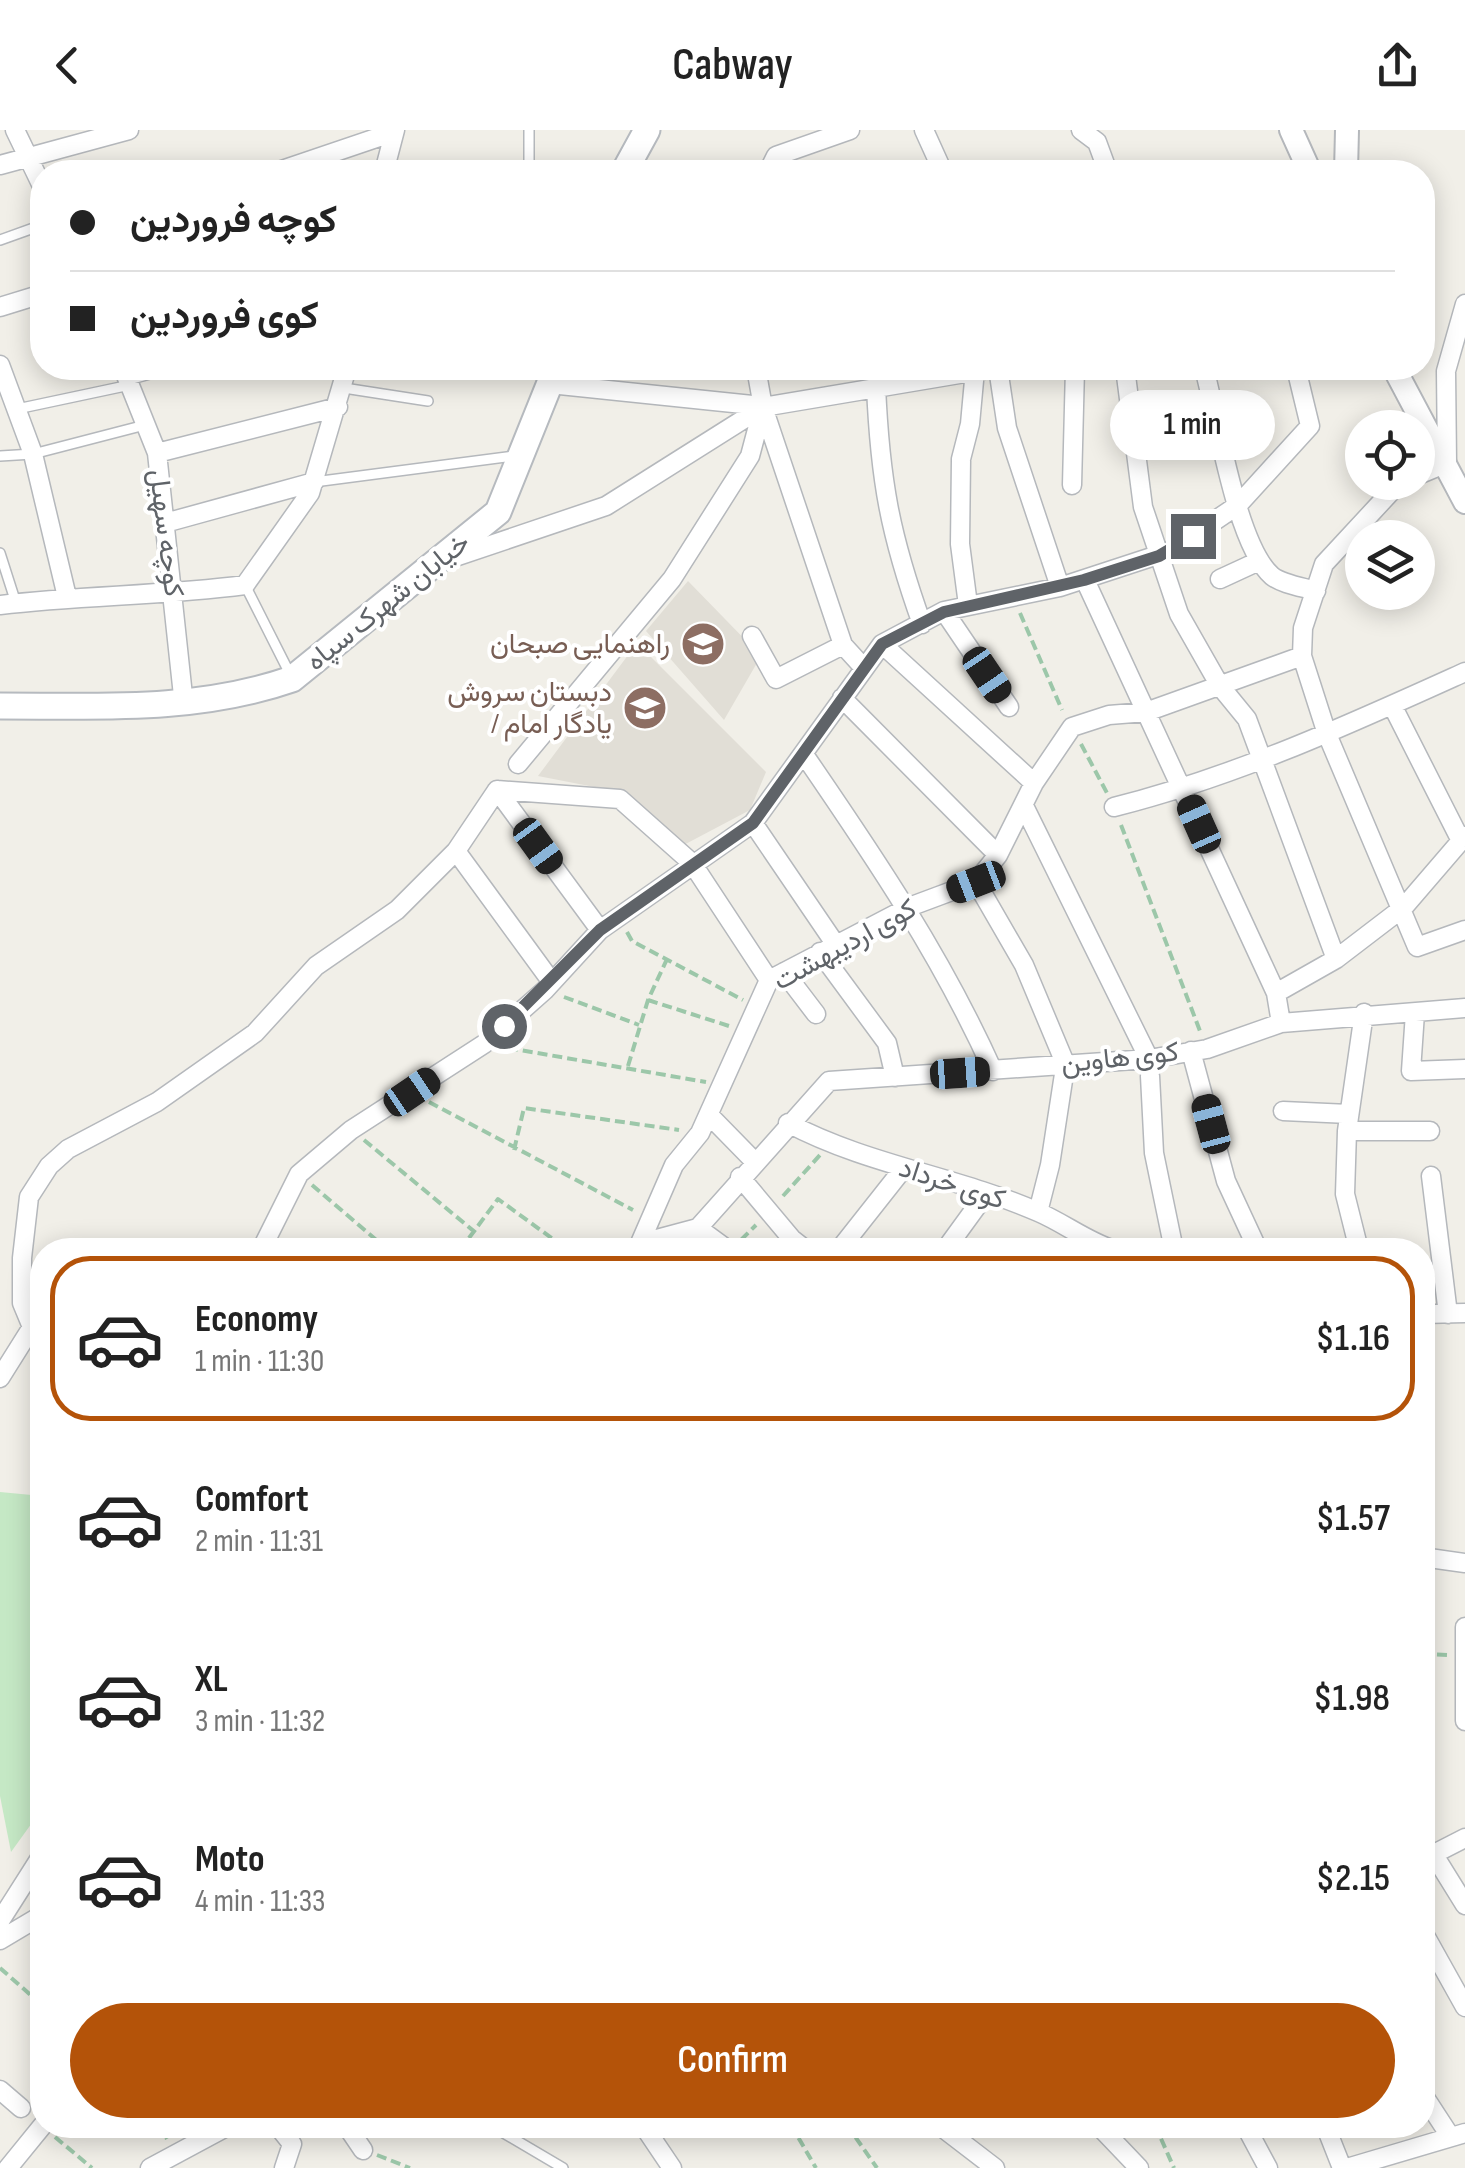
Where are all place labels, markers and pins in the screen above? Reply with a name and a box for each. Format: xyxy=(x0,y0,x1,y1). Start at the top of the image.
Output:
school or university icon: راهنمایی صبحان xyxy=(680,621,726,667)
place label: راهنمایی صبحان xyxy=(490,628,670,661)
place label: دبستان سروش / یادگار امام xyxy=(447,676,612,742)
school or university icon: دبستان سروش / یادگار امام xyxy=(622,685,668,731)

